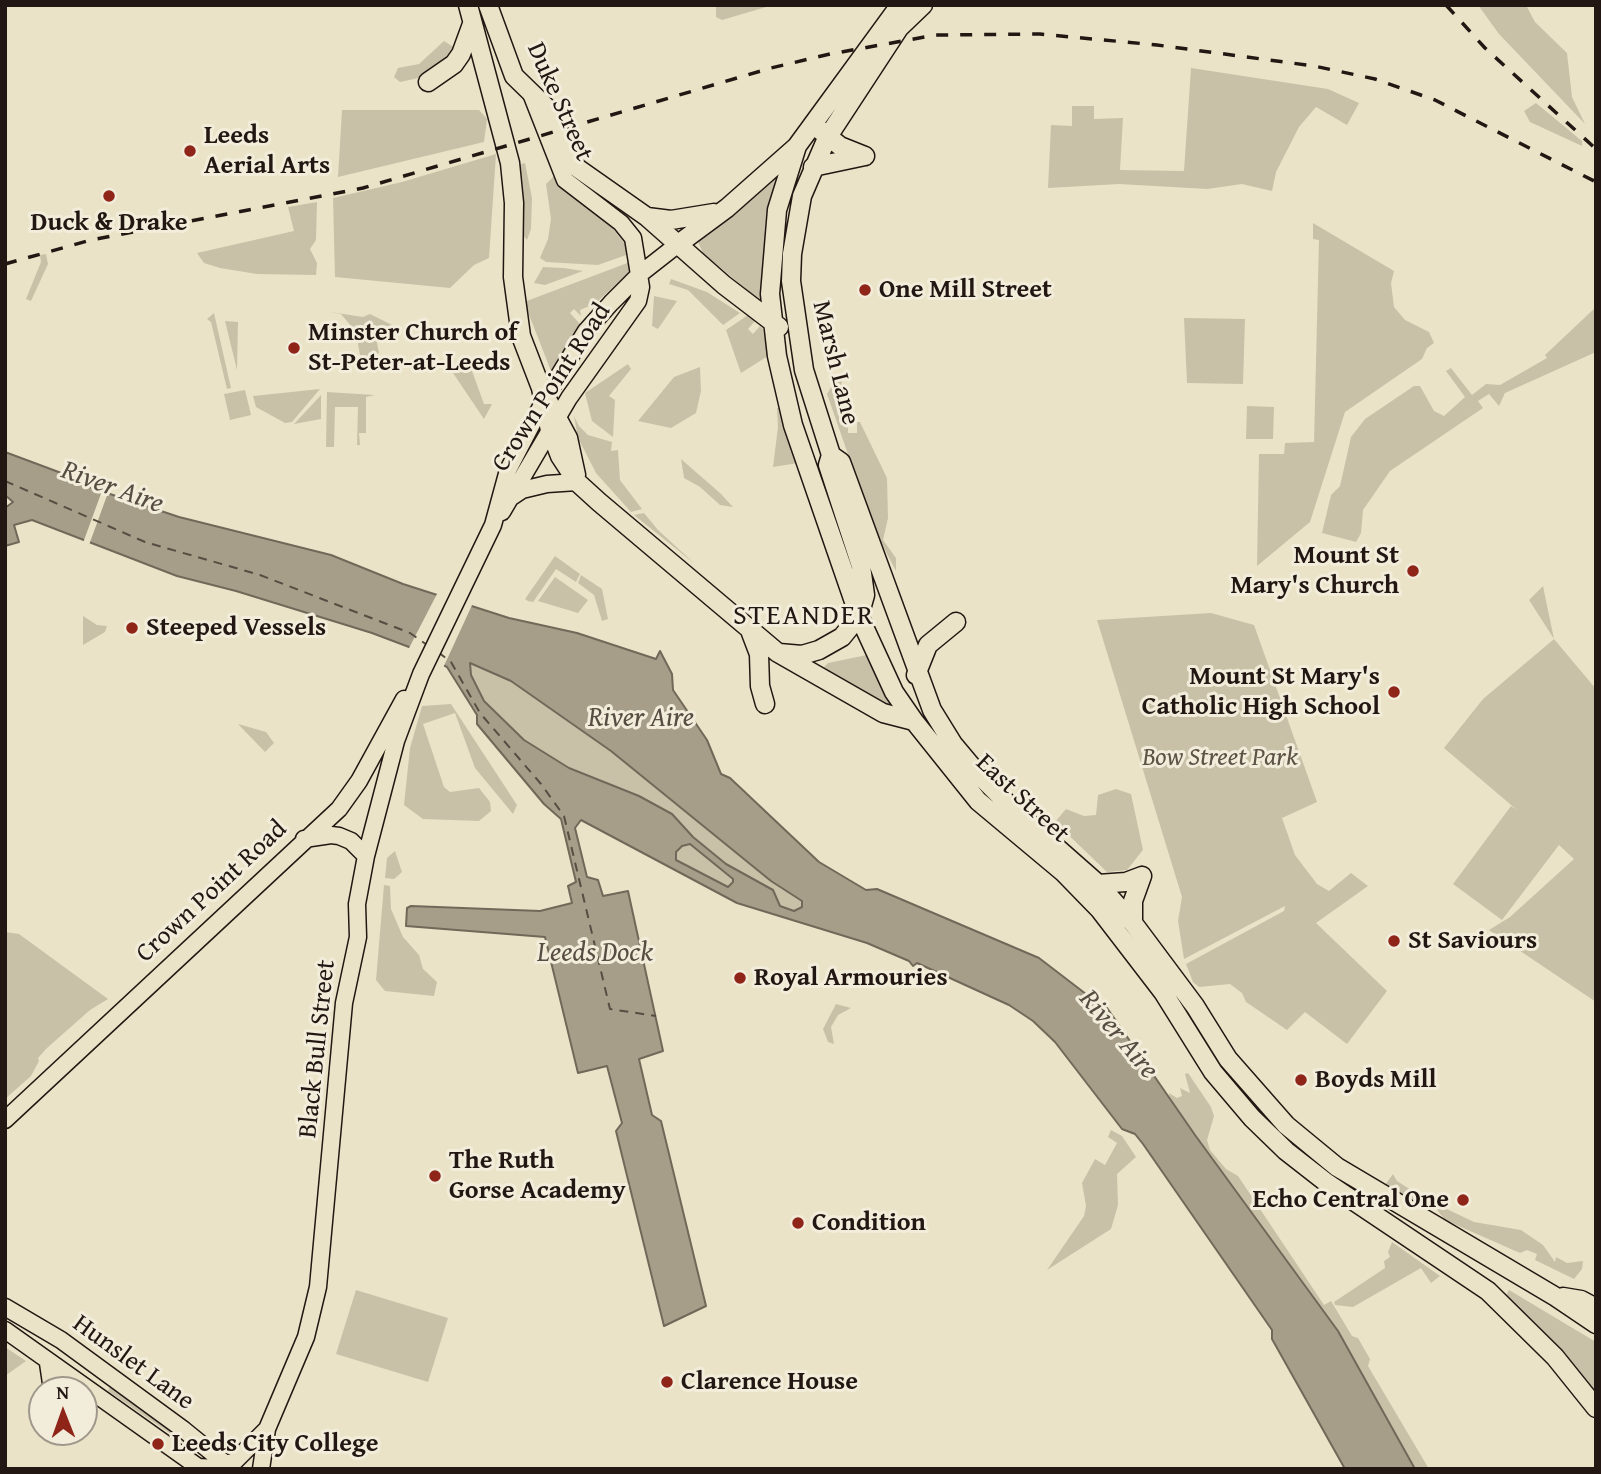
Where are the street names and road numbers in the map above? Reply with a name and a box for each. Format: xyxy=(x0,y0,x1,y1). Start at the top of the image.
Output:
street label: Duke Street xyxy=(519,38,599,166)
street label: Crown Point Road xyxy=(486,298,618,478)
street label: Marsh Lane xyxy=(805,298,865,428)
street label: East Street xyxy=(969,748,1075,850)
street label: Crown Point Road xyxy=(130,814,294,970)
street label: Black Bull Street xyxy=(293,958,343,1140)
street label: Hunslet Lane xyxy=(66,1309,200,1417)

